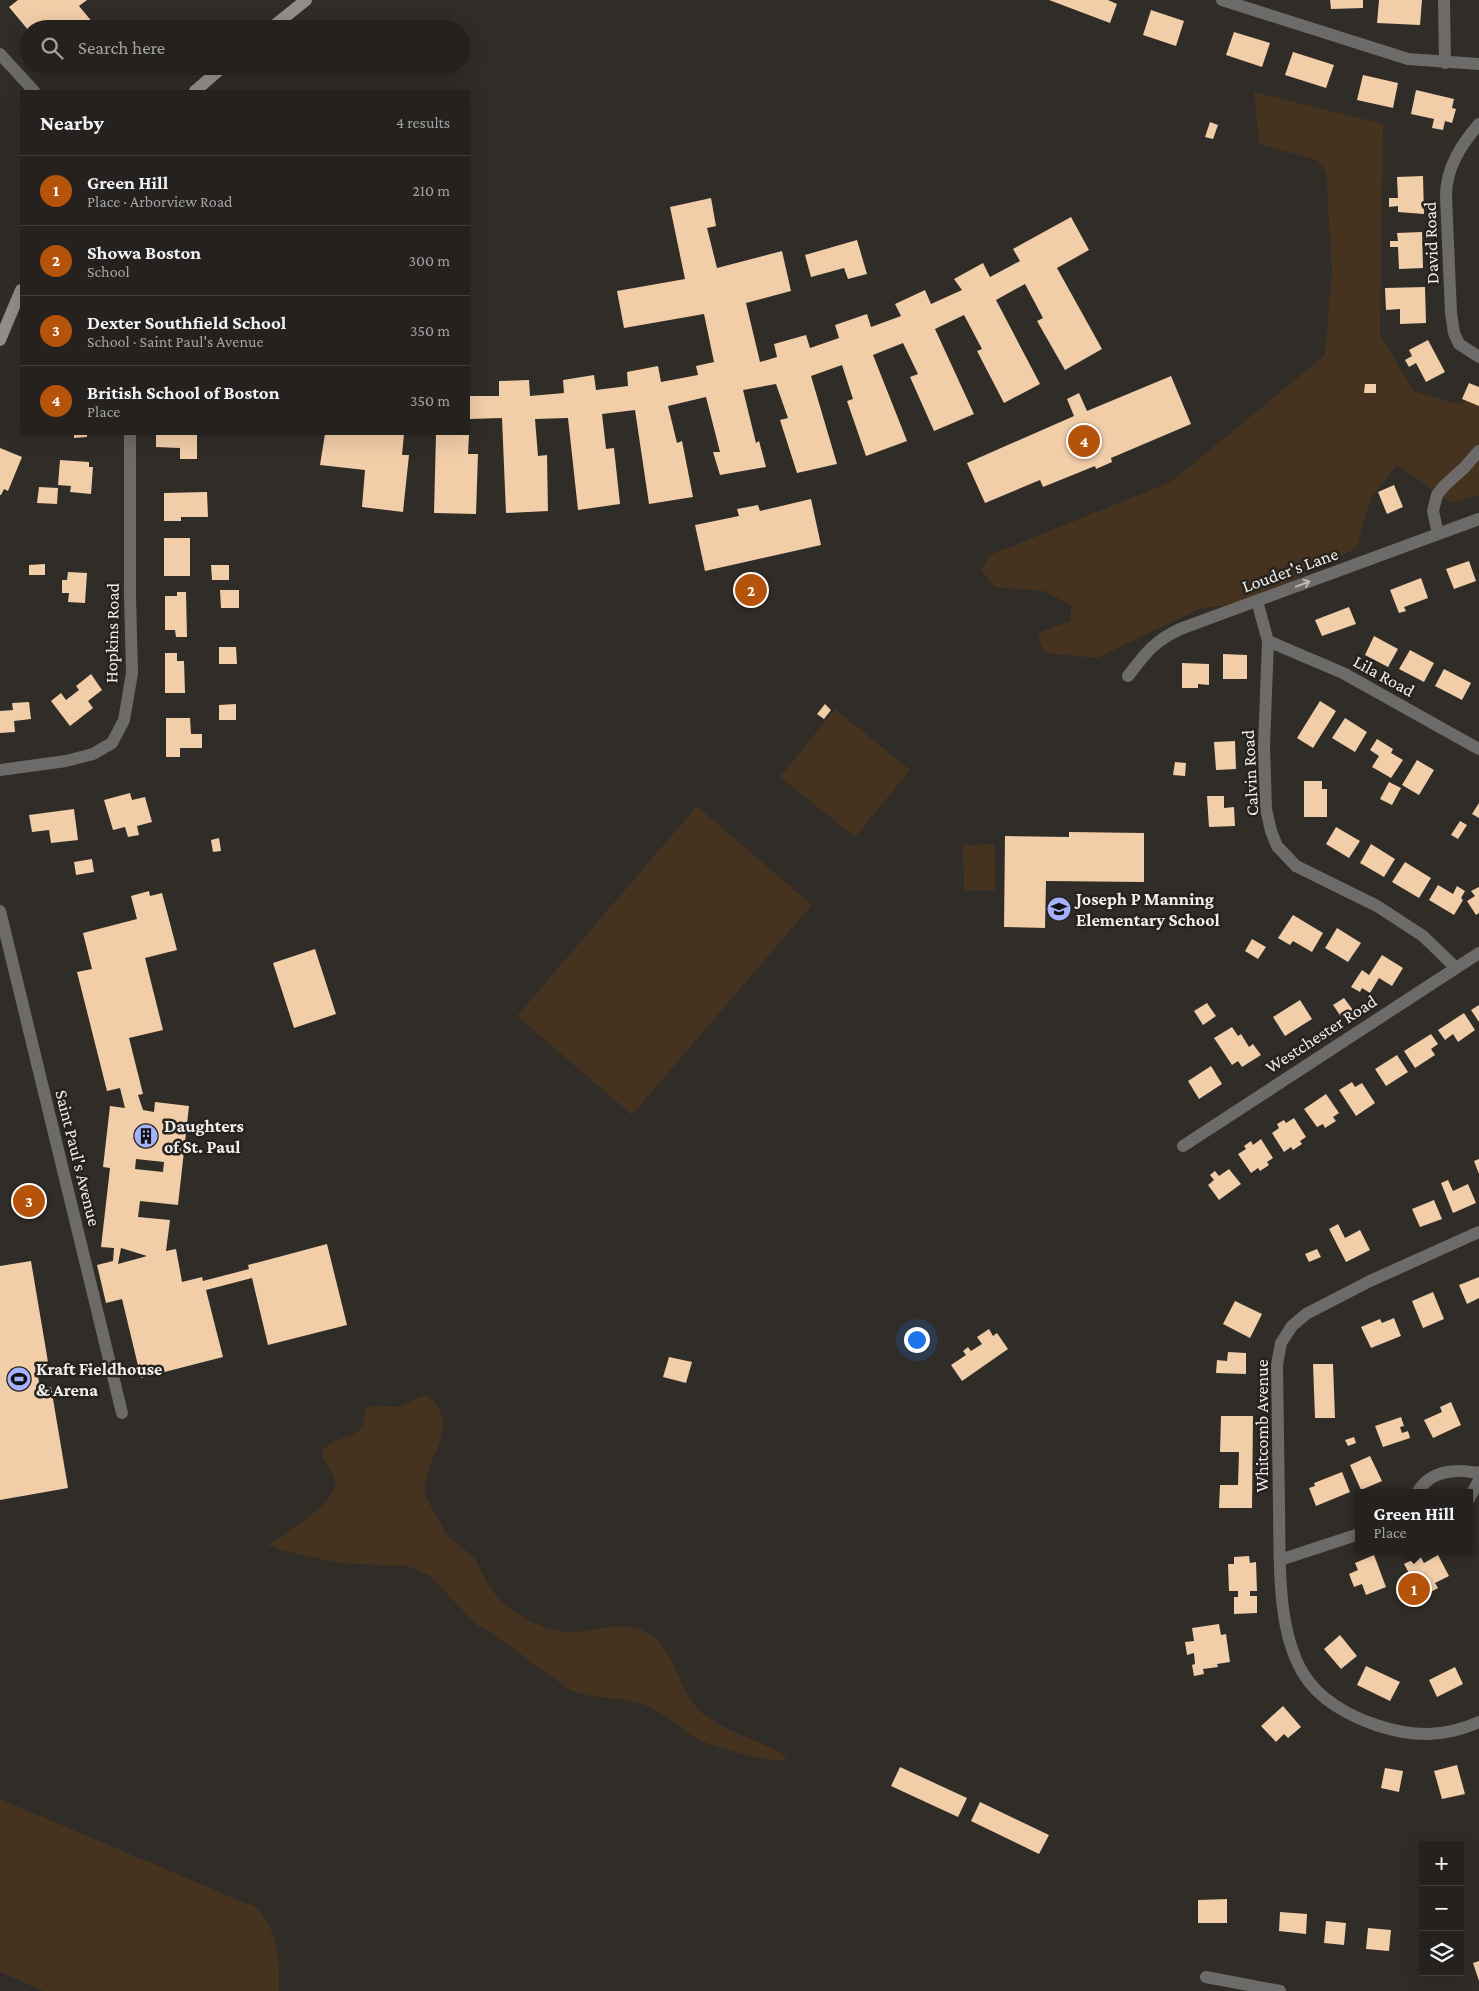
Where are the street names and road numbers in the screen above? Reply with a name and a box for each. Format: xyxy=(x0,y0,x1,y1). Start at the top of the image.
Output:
street label: David Road xyxy=(1420,201,1442,285)
street label: Louder's Lane xyxy=(1239,543,1341,597)
street label: Hopkins Road xyxy=(101,582,123,683)
street label: Lila Road xyxy=(1350,651,1418,701)
street label: Calvin Road xyxy=(1238,729,1262,817)
street label: Westchester Road xyxy=(1262,990,1381,1077)
street label: Saint Paul's Avenue xyxy=(51,1088,105,1228)
street label: Whitcomb Avenue xyxy=(1252,1359,1272,1493)

